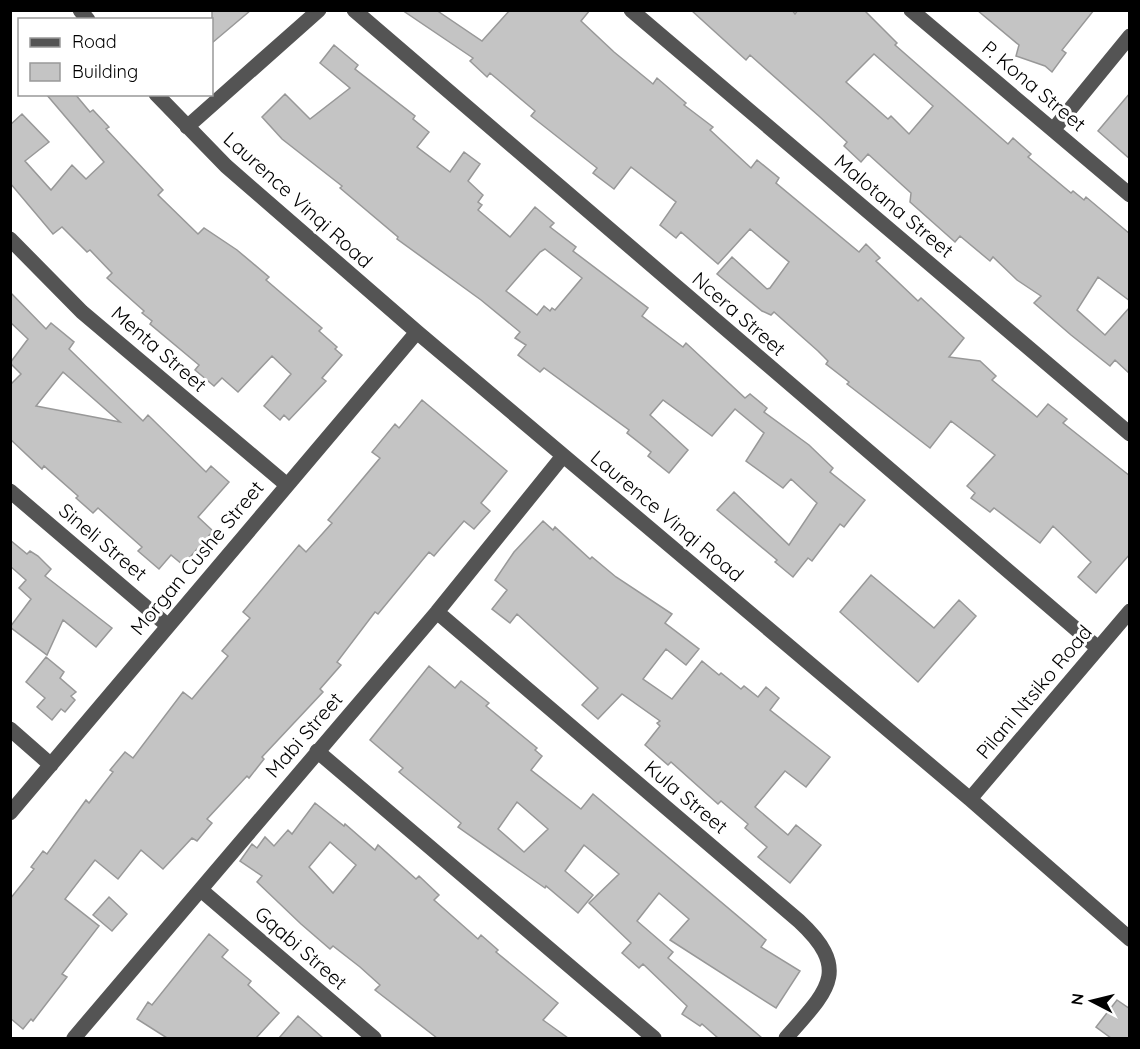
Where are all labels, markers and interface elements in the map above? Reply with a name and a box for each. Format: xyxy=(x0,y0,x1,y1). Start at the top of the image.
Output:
legend xyxy=(18,18,213,96)
text: Road xyxy=(72,30,117,53)
street label: P. Kona Street xyxy=(977,35,1092,136)
text: Building xyxy=(72,60,138,83)
street label: Laurence Vinqi Road xyxy=(219,126,378,273)
street label: Malotana Street xyxy=(830,149,959,263)
street label: Ncera Street xyxy=(687,266,791,361)
street label: Menta Street xyxy=(106,300,212,397)
street label: Laurence Vinqi Road xyxy=(586,444,749,587)
street label: Morgan Cushe Street xyxy=(125,475,269,640)
street label: Sineli Street xyxy=(54,498,153,586)
street label: Pilani Ntsiko Road xyxy=(970,620,1097,764)
street label: Mabi Street xyxy=(260,687,348,783)
street label: Kula Street xyxy=(639,754,733,839)
street label: Gqabi Street xyxy=(250,901,353,995)
north arrow xyxy=(1062,971,1122,1031)
text: N xyxy=(1066,992,1088,1006)

